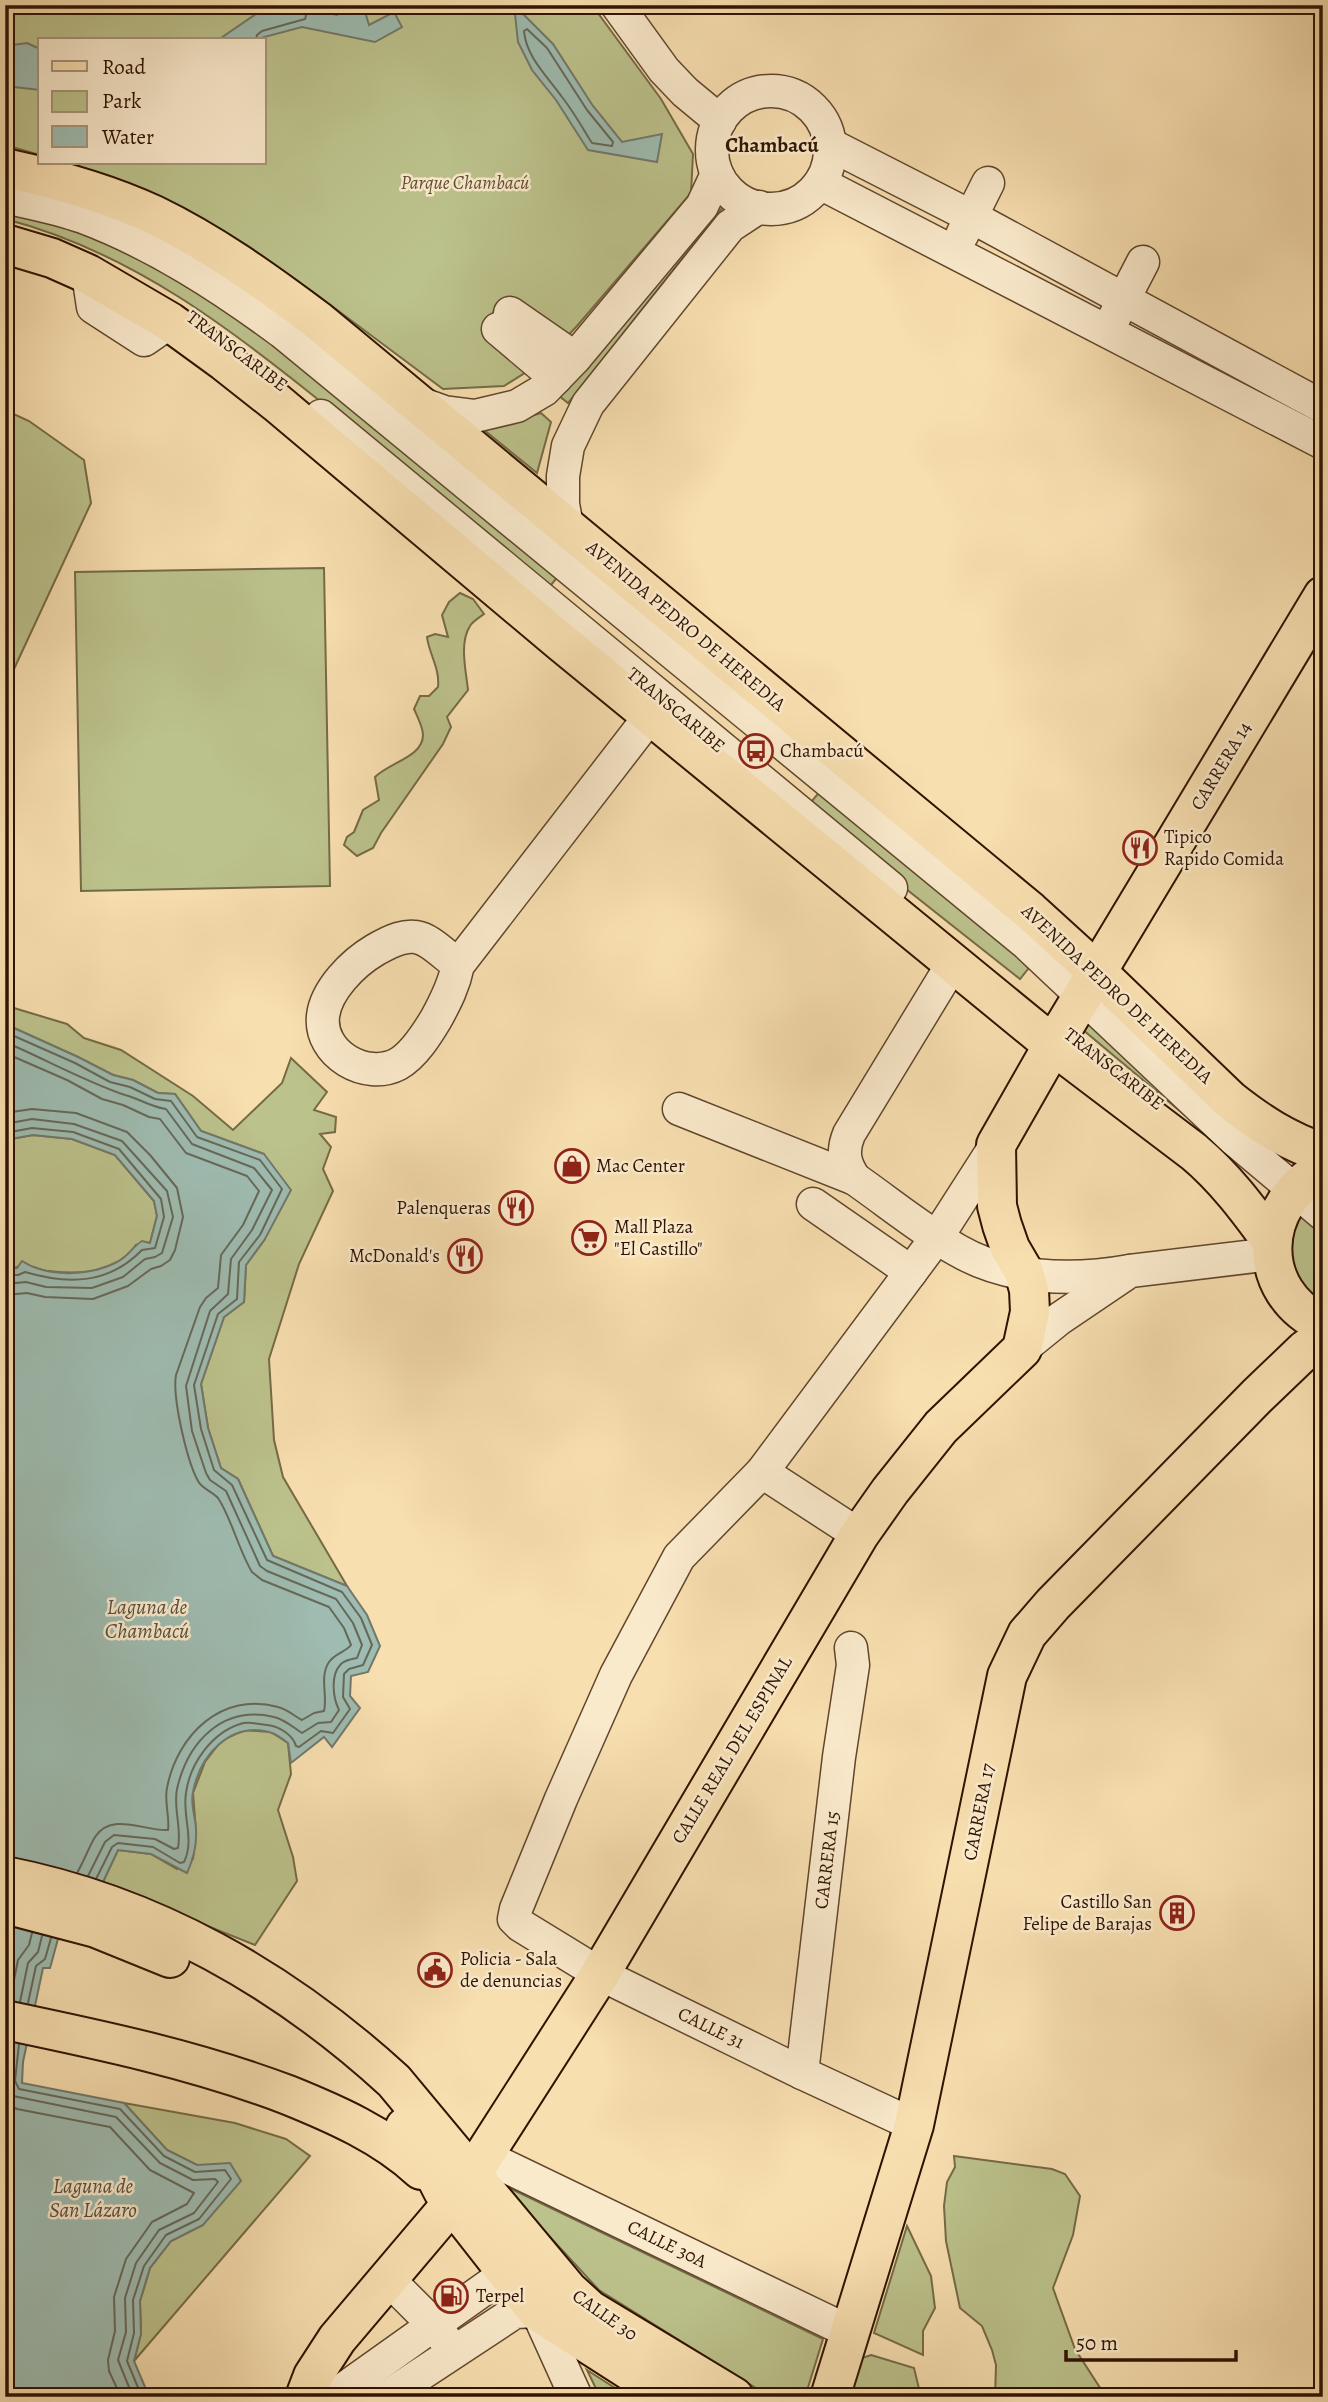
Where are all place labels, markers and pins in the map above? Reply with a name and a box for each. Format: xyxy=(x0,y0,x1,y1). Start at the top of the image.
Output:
bus stop icon: Chambacú xyxy=(737,732,775,770)
place label: Chambacú xyxy=(780,738,864,764)
place label: Tipico Rapido Comida xyxy=(1164,824,1284,872)
restaurant icon: Tipico Rapido Comida xyxy=(1121,829,1159,867)
shop icon: Mac Center xyxy=(553,1147,591,1185)
place label: Mac Center xyxy=(596,1153,685,1179)
restaurant icon: Palenqueras xyxy=(497,1189,535,1227)
place label: Palenqueras xyxy=(396,1195,491,1221)
place label: Mall Plaza "El Castillo" xyxy=(614,1214,703,1262)
supermarket icon: Mall Plaza "El Castillo" xyxy=(570,1219,608,1257)
restaurant icon: McDonald's xyxy=(446,1237,484,1275)
place label: McDonald's xyxy=(349,1243,440,1269)
place label: Castillo San Felipe de Barajas xyxy=(1022,1889,1152,1937)
building icon: Castillo San Felipe de Barajas xyxy=(1158,1894,1196,1932)
place label: Policia - Sala de denuncias xyxy=(460,1946,562,1994)
public building icon: Policia - Sala de denuncias xyxy=(416,1951,454,1989)
fuel station icon: Terpel xyxy=(432,2277,470,2315)
place label: Terpel xyxy=(476,2283,525,2309)

